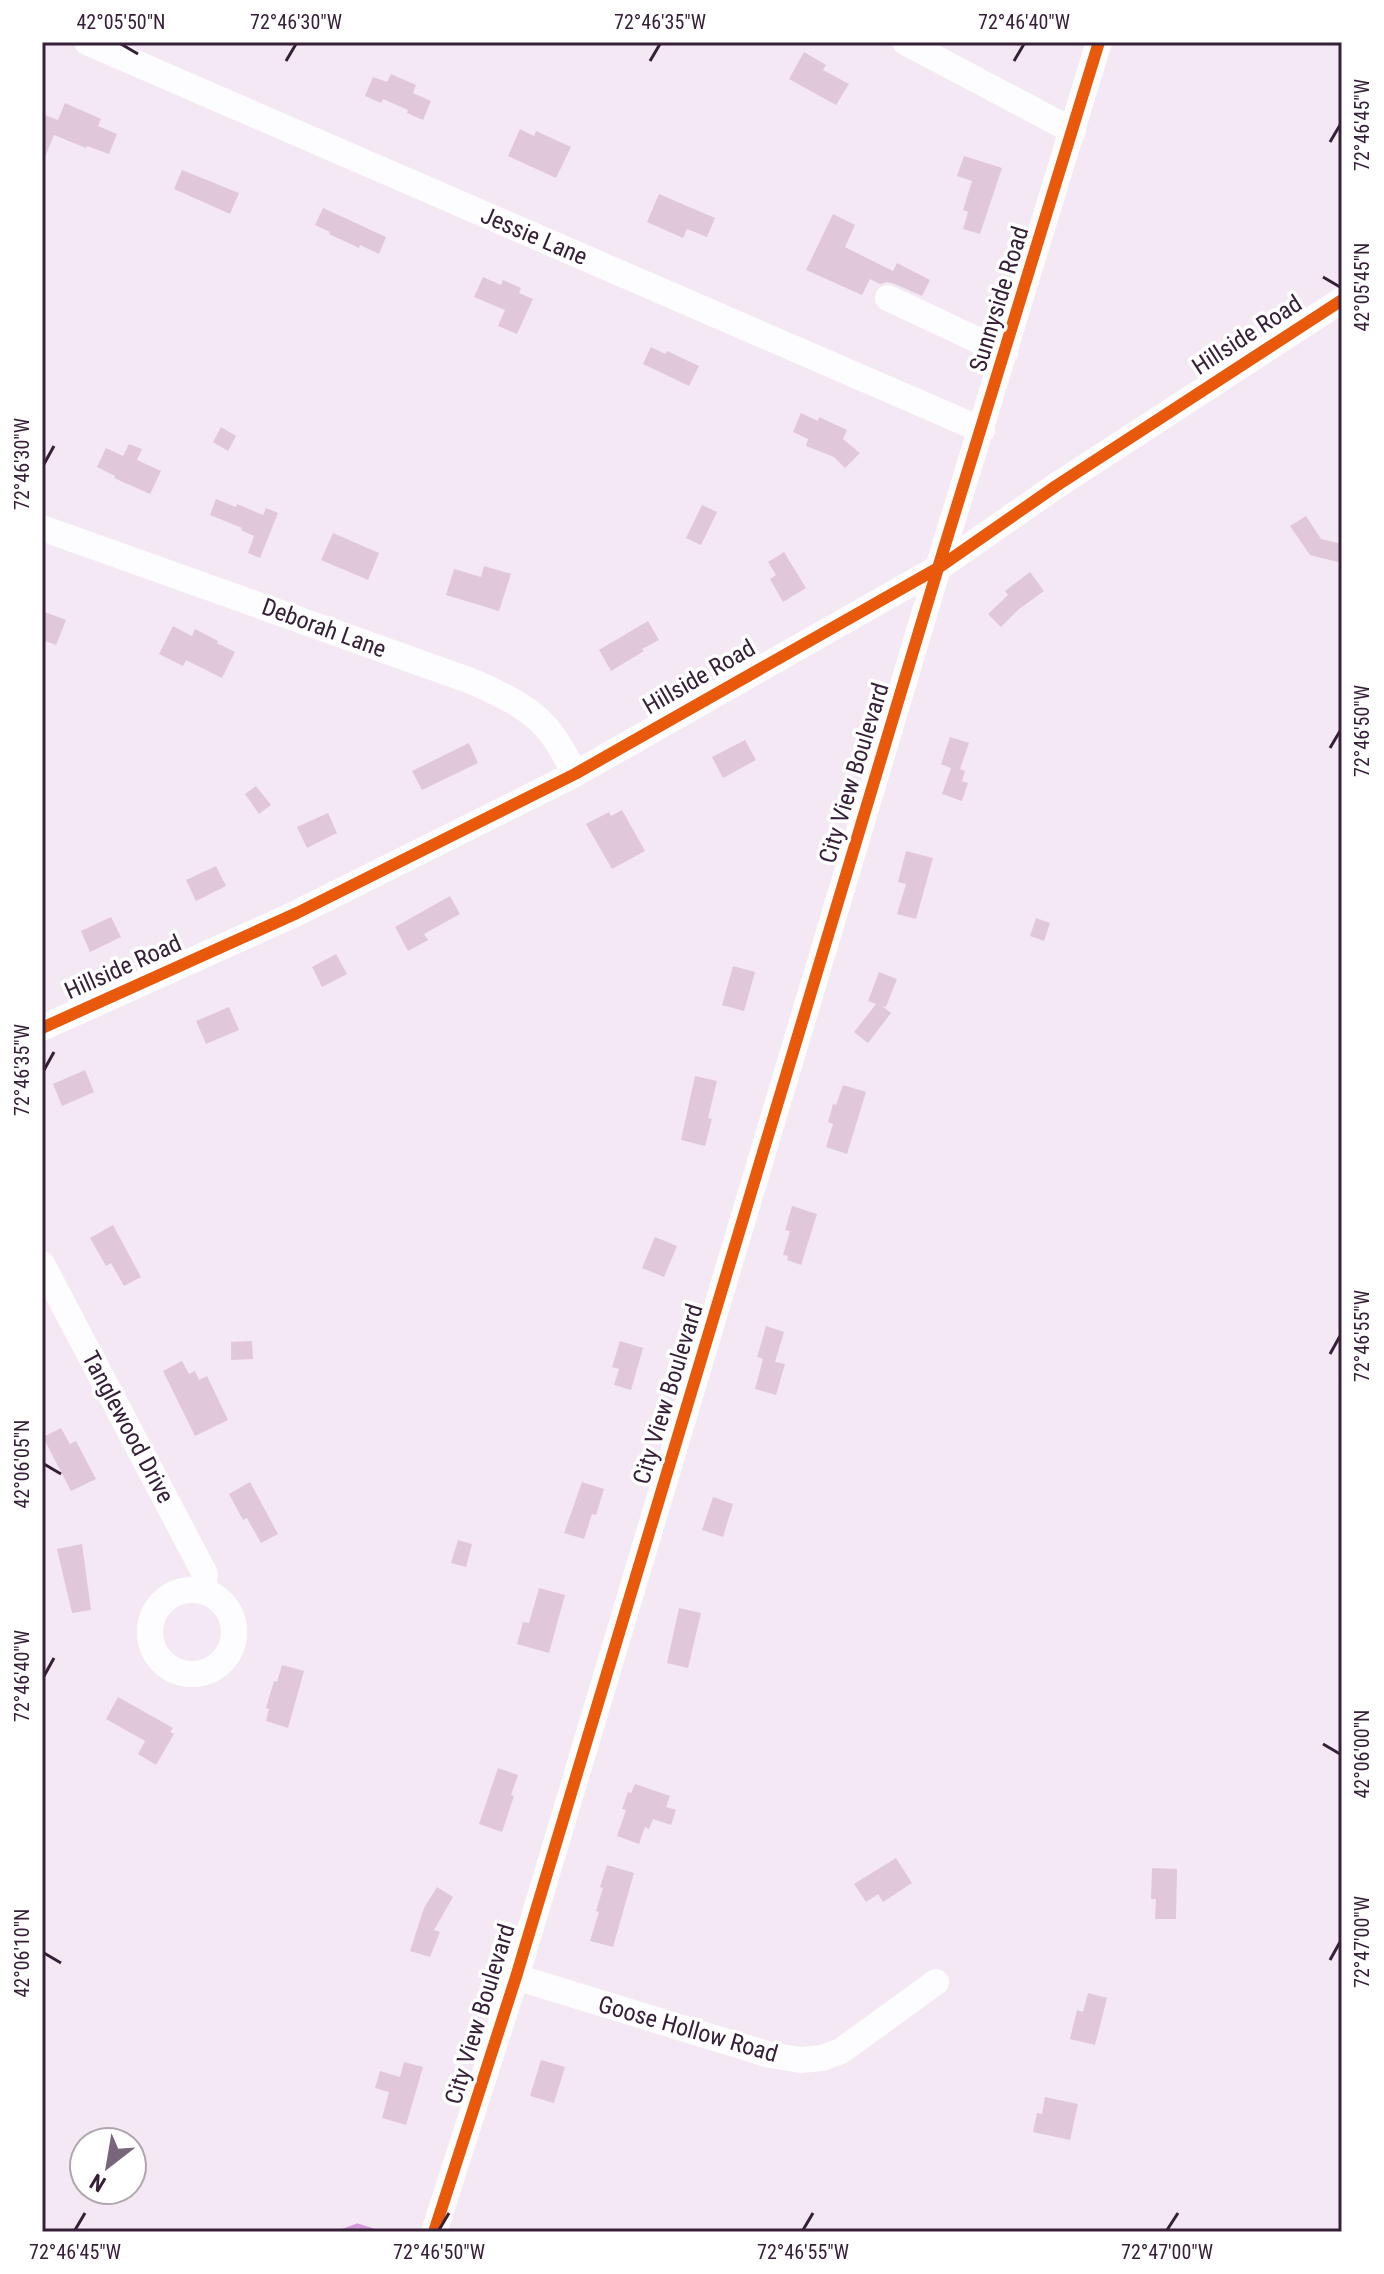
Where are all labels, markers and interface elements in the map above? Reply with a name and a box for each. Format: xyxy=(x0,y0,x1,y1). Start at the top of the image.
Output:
text: 42°05'50"N xyxy=(76,10,166,34)
text: 72°46'30"W xyxy=(250,10,342,34)
text: 72°46'35"W xyxy=(614,10,706,34)
text: 72°46'40"W xyxy=(978,10,1070,34)
text: 72°46'45"W xyxy=(1350,79,1374,171)
street label: Jessie Lane xyxy=(477,201,591,271)
street label: Sunnyside Road xyxy=(964,223,1034,375)
text: 42°05'45"N xyxy=(1350,242,1374,332)
street label: Hillside Road xyxy=(1187,289,1307,381)
text: 72°46'30"W xyxy=(10,418,34,510)
street label: Deborah Lane xyxy=(258,593,390,663)
street label: Hillside Road xyxy=(638,634,760,720)
street label: City View Boulevard xyxy=(813,679,895,867)
text: 72°46'50"W xyxy=(1350,685,1374,777)
street label: Hillside Road xyxy=(60,929,186,1005)
text: 72°46'35"W xyxy=(10,1024,34,1116)
text: 72°46'55"W xyxy=(1350,1290,1374,1382)
street label: City View Boulevard xyxy=(627,1300,709,1488)
street label: Tanglewood Drive xyxy=(76,1346,180,1508)
text: 42°06'05"N xyxy=(10,1419,34,1509)
text: 72°46'40"W xyxy=(10,1630,34,1722)
text: 42°06'00"N xyxy=(1350,1709,1374,1799)
text: 72°47'00"W xyxy=(1350,1896,1374,1988)
text: 42°06'10"N xyxy=(10,1908,34,1998)
street label: City View Boulevard xyxy=(439,1920,521,2108)
street label: Goose Hollow Road xyxy=(595,1990,781,2068)
north arrow xyxy=(68,2126,148,2206)
text: N xyxy=(86,2169,110,2197)
text: 72°46'45"W xyxy=(29,2240,121,2264)
text: 72°46'50"W xyxy=(393,2240,485,2264)
text: 72°46'55"W xyxy=(757,2240,849,2264)
text: 72°47'00"W xyxy=(1121,2240,1213,2264)

